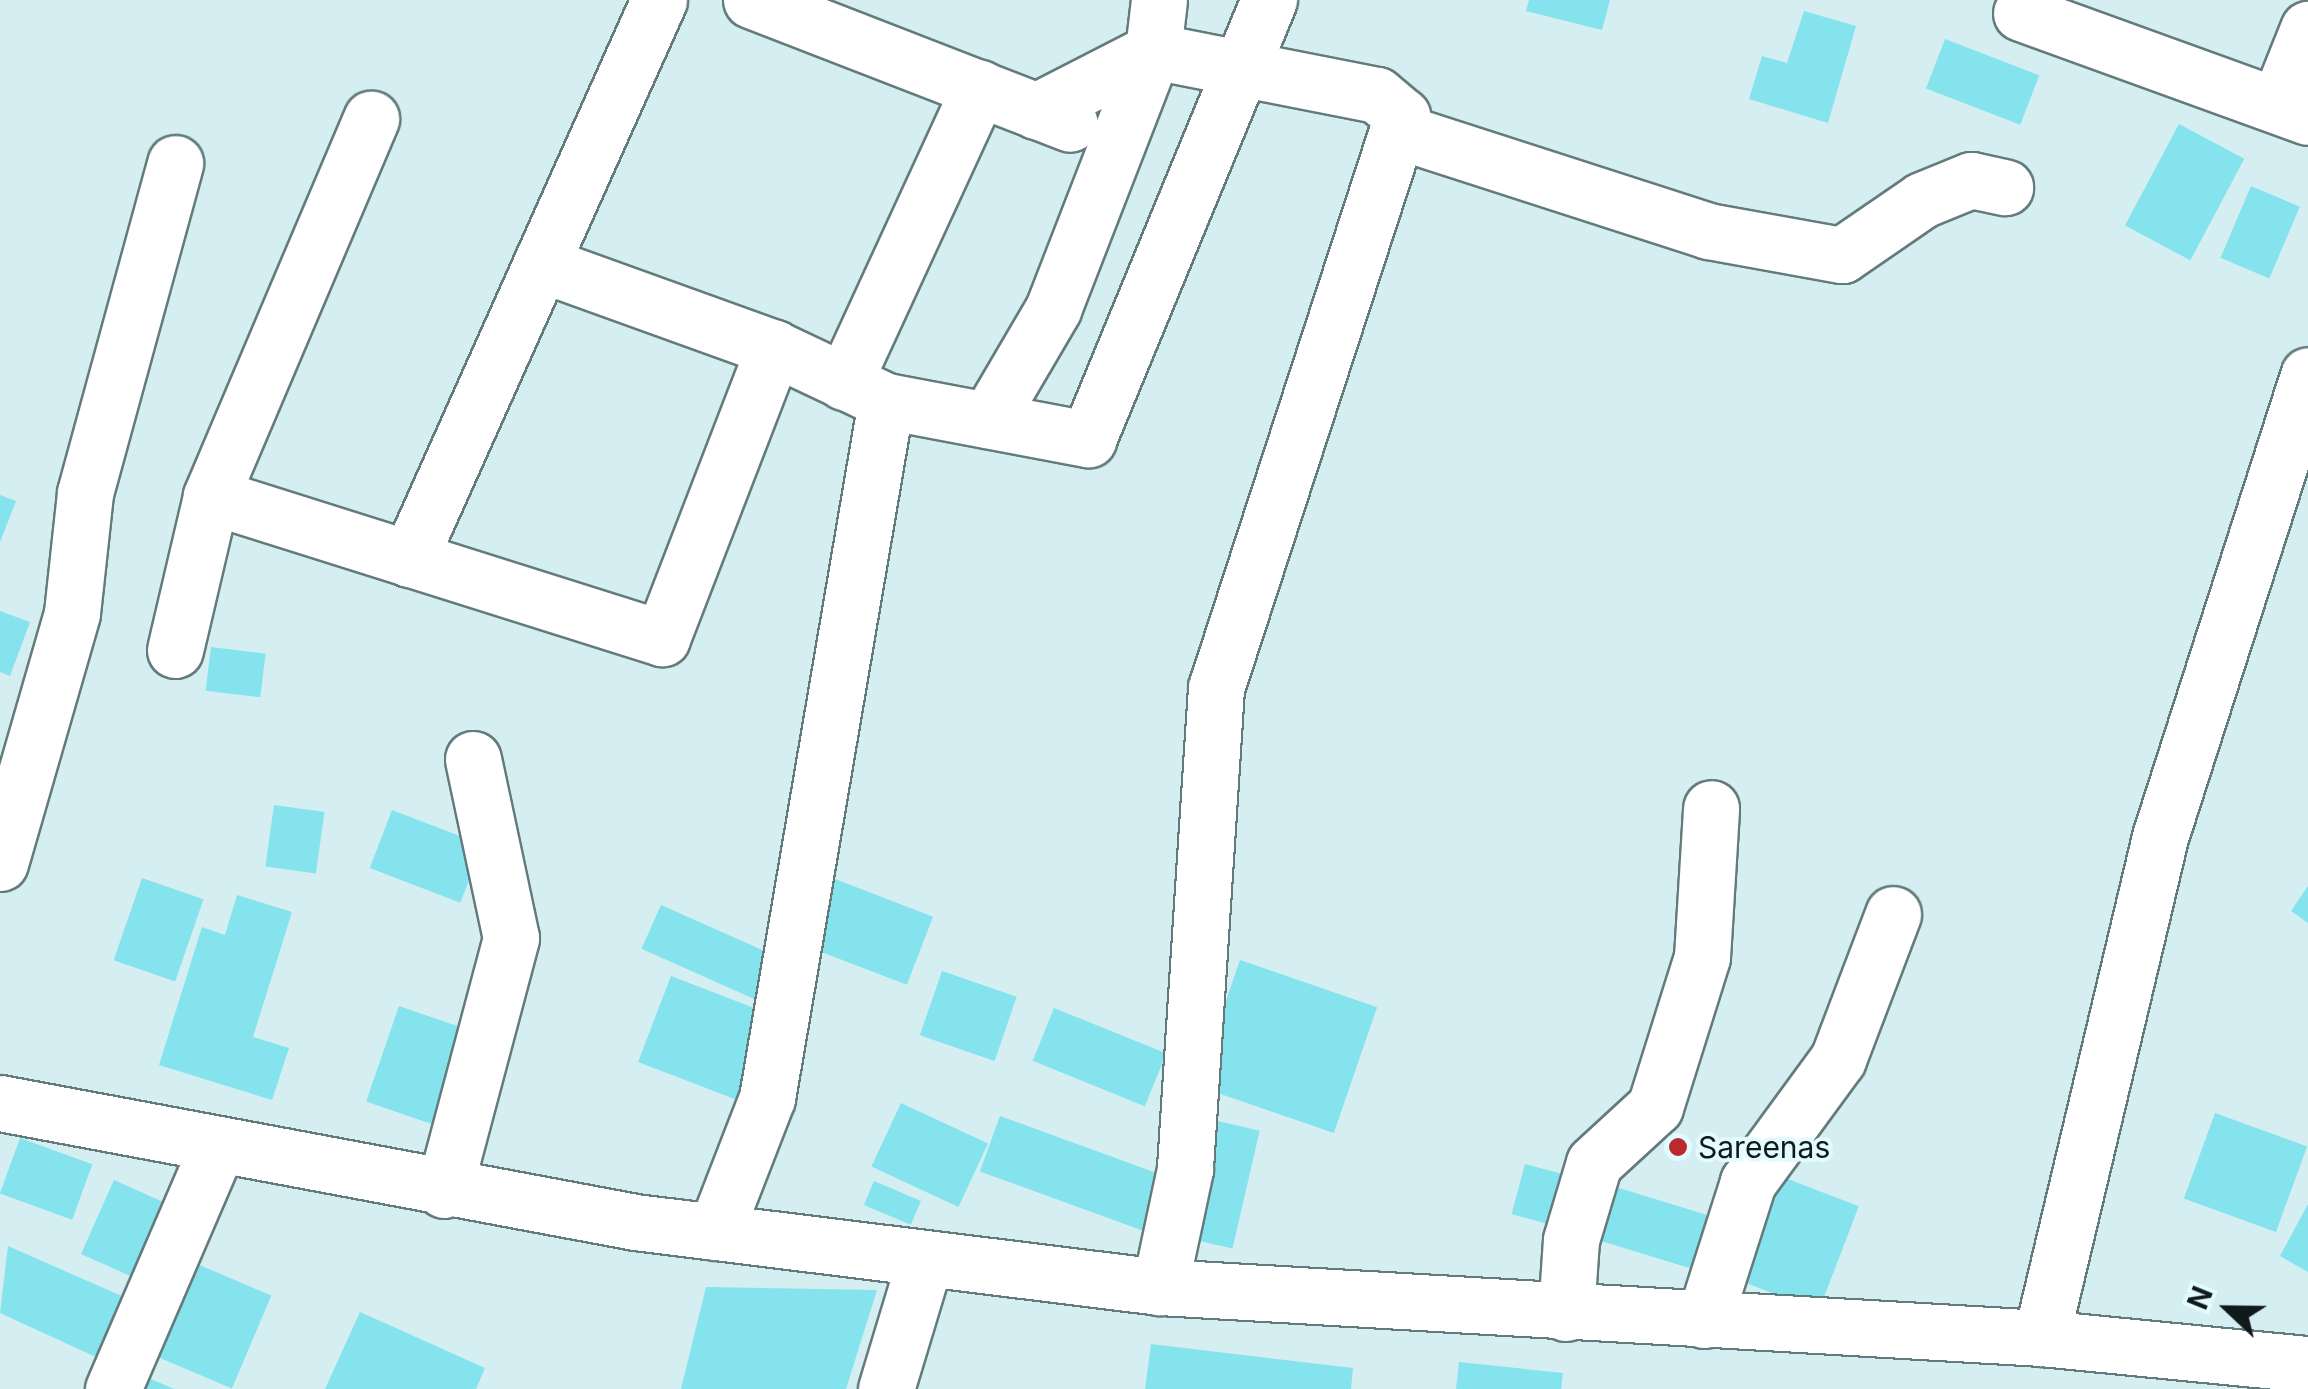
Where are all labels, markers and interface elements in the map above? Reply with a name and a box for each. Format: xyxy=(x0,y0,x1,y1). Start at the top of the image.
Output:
place label: Sareenas xyxy=(1698,1129,1830,1165)
marker: Sareenas xyxy=(1667,1136,1689,1158)
north arrow xyxy=(2178,1259,2278,1359)
text: N xyxy=(2180,1281,2220,1314)

